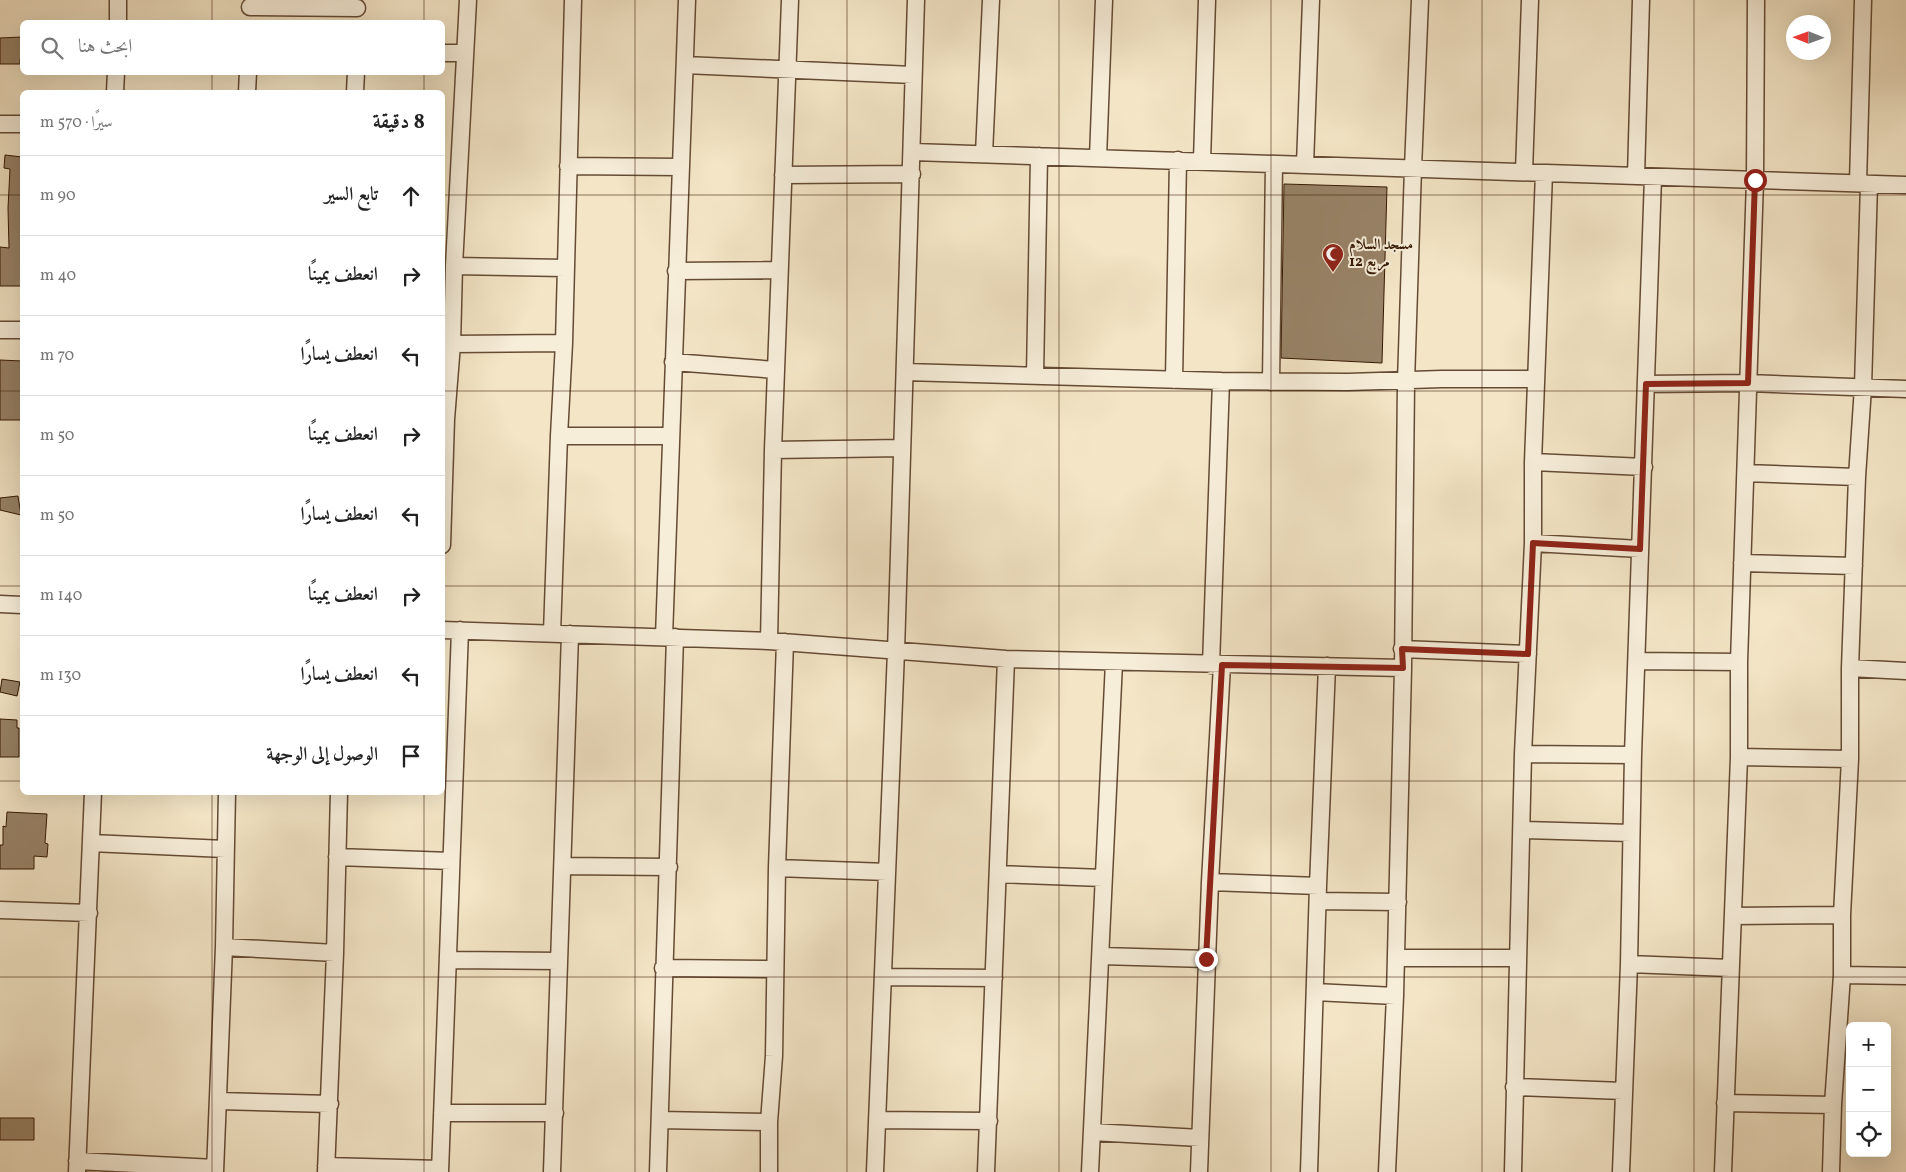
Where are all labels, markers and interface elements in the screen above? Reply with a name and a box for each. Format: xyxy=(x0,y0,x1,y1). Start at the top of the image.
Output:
north arrow xyxy=(1786,15,1831,60)
search box xyxy=(20,20,445,75)
icon: search xyxy=(38,34,66,62)
text: ابحث هنا xyxy=(78,34,132,60)
text: 8 دقيقة xyxy=(373,108,425,137)
text: سيرًا · 570 m xyxy=(40,112,113,134)
route start xyxy=(1744,169,1767,192)
text: تابع السير xyxy=(325,182,378,208)
icon: ahead xyxy=(397,182,425,210)
text: 90 m xyxy=(40,185,76,207)
place label: مسجد السلام مربع 12 xyxy=(1349,235,1413,275)
mosque icon: مسجد السلام مربع 12 xyxy=(1321,242,1345,273)
text: انعطف يمينًا xyxy=(308,262,378,288)
icon: right xyxy=(397,262,425,290)
text: 40 m xyxy=(40,265,76,287)
text: انعطف يسارًا xyxy=(300,342,378,368)
icon: left xyxy=(397,342,425,370)
text: 70 m xyxy=(40,345,74,367)
text: انعطف يمينًا xyxy=(308,422,378,448)
icon: right xyxy=(397,422,425,450)
text: 50 m xyxy=(40,425,74,447)
text: انعطف يسارًا xyxy=(300,502,378,528)
icon: left xyxy=(397,502,425,530)
text: 50 m xyxy=(40,505,74,527)
text: انعطف يمينًا xyxy=(308,582,378,608)
icon: right xyxy=(397,582,425,610)
text: 140 m xyxy=(40,585,82,607)
text: انعطف يسارًا xyxy=(300,662,378,688)
icon: left xyxy=(397,662,425,690)
text: 130 m xyxy=(40,665,81,687)
text: الوصول إلى الوجهة xyxy=(266,742,378,768)
icon: arrive xyxy=(397,742,425,770)
route end xyxy=(1195,948,1218,971)
map controls xyxy=(1846,1022,1891,1157)
button: + xyxy=(1846,1022,1891,1067)
button: − xyxy=(1846,1067,1891,1112)
button: locate xyxy=(1846,1112,1891,1157)

